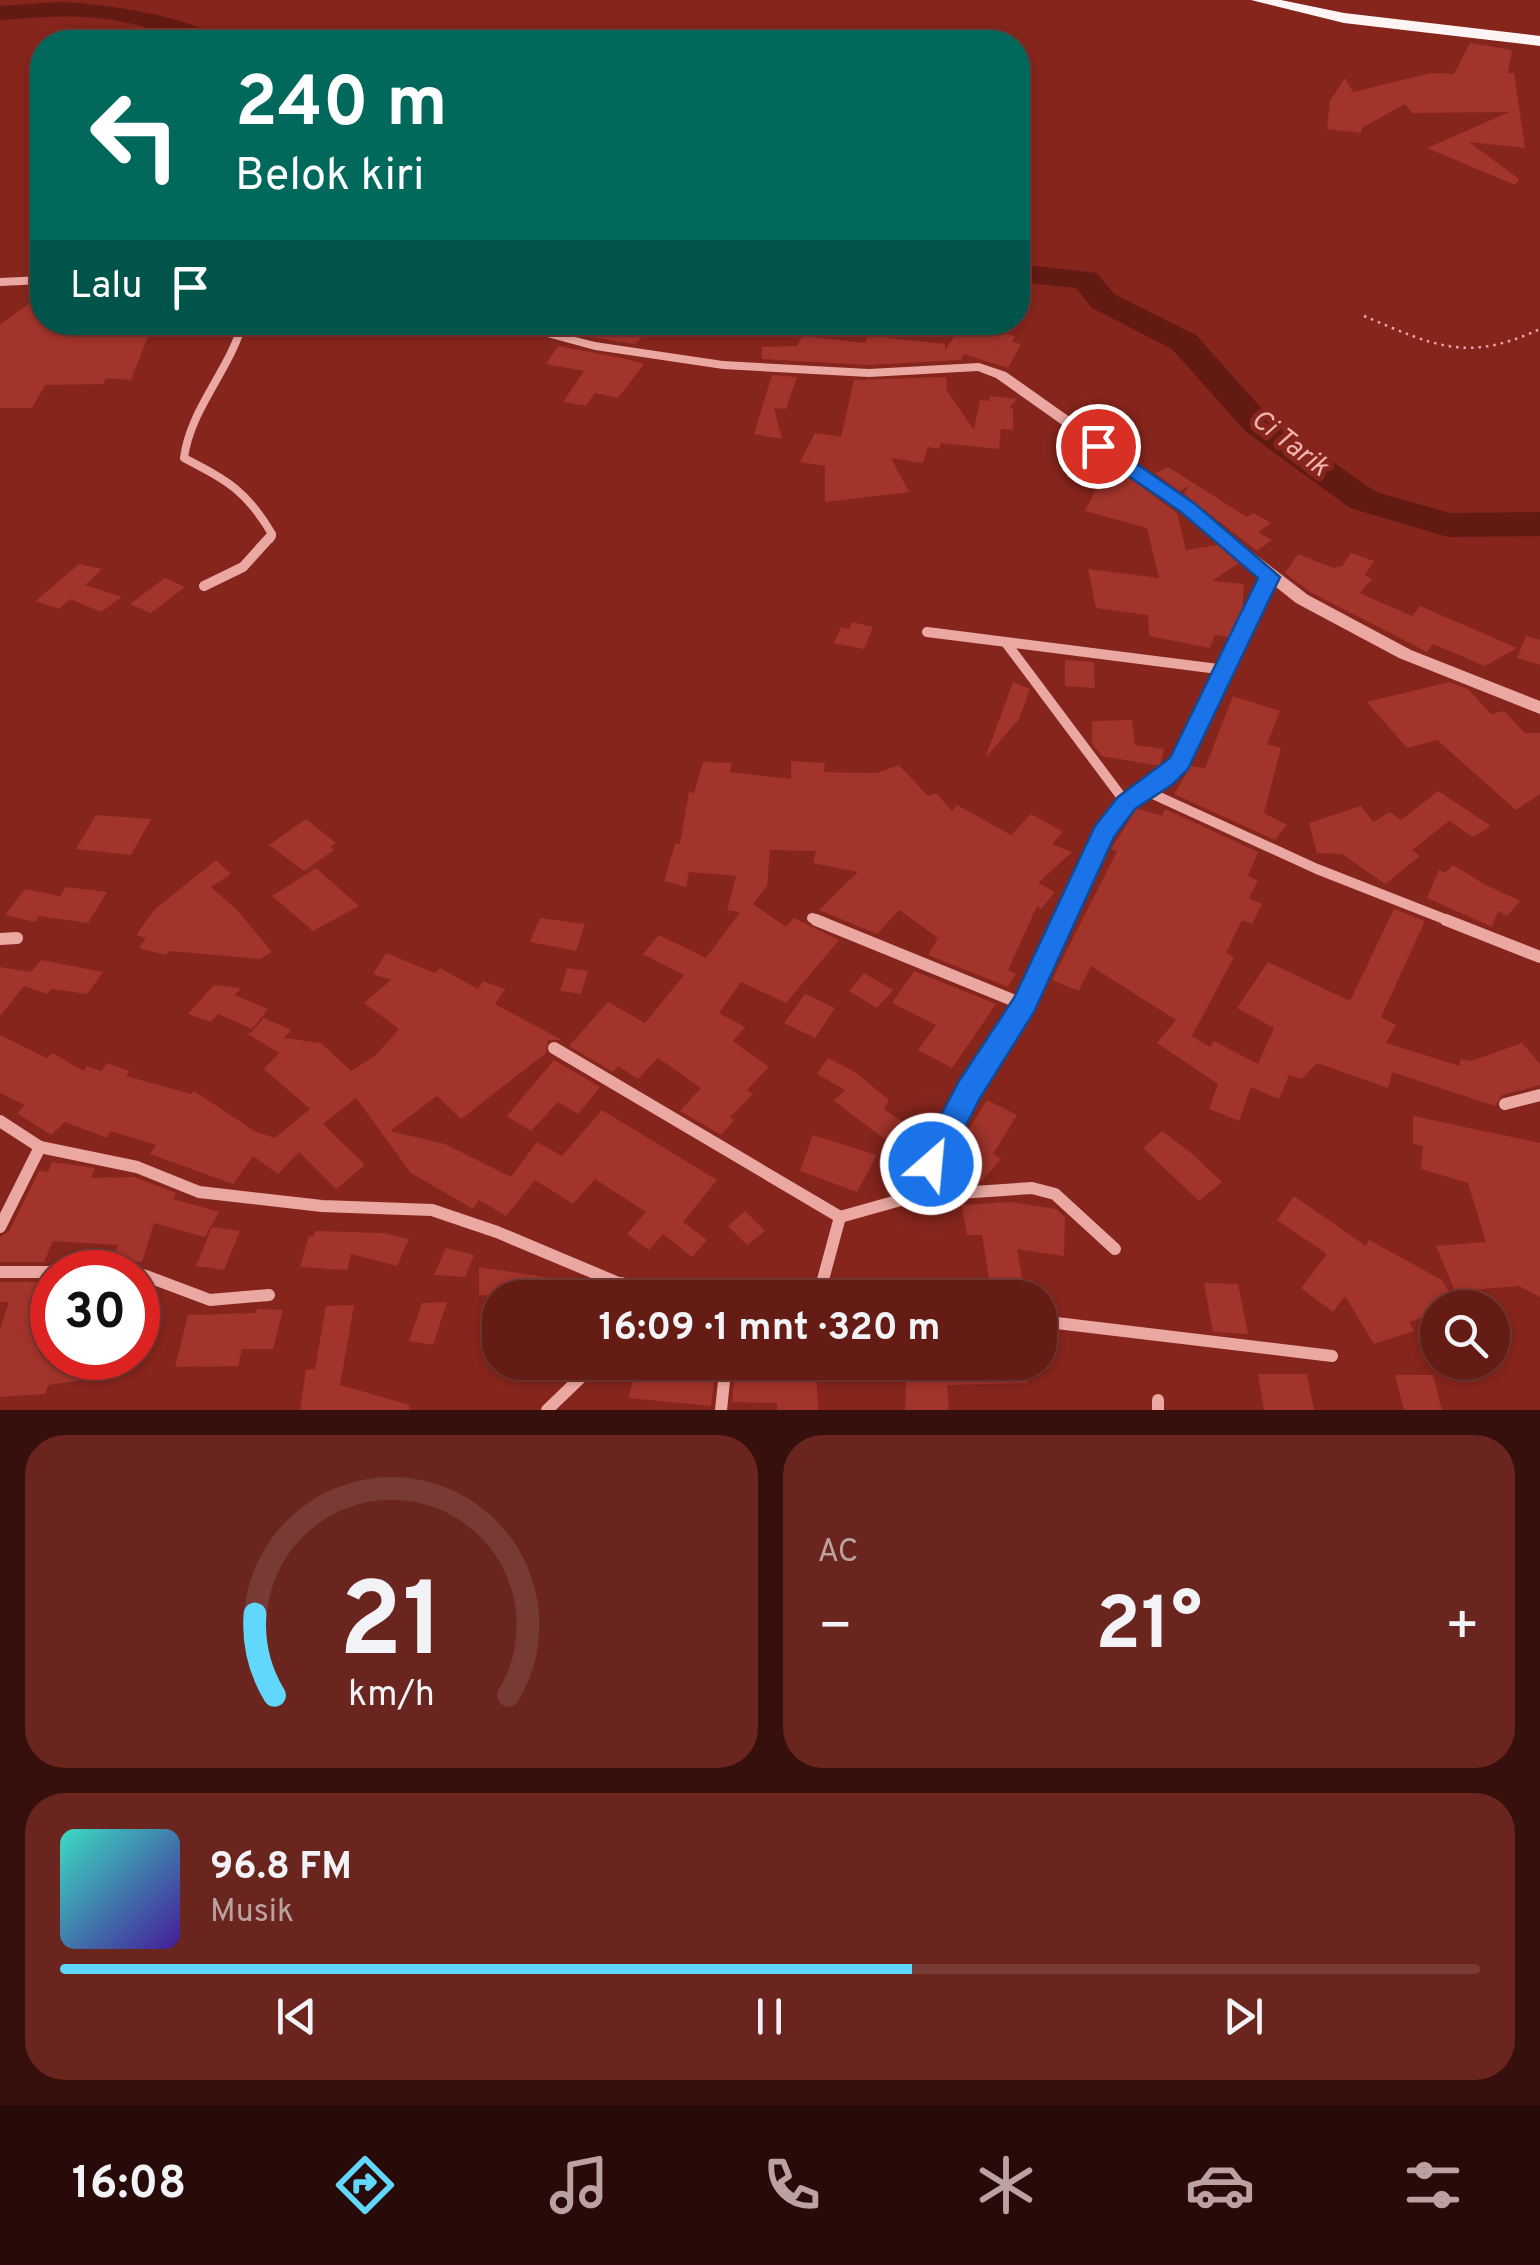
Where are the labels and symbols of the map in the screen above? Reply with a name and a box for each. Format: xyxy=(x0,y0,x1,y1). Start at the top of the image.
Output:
water label: Ci Tarik xyxy=(1243,402,1336,486)
pin xyxy=(1056,404,1141,489)
position arrow xyxy=(879,1112,983,1216)
speed limit sign: 30 xyxy=(30,1250,160,1380)

